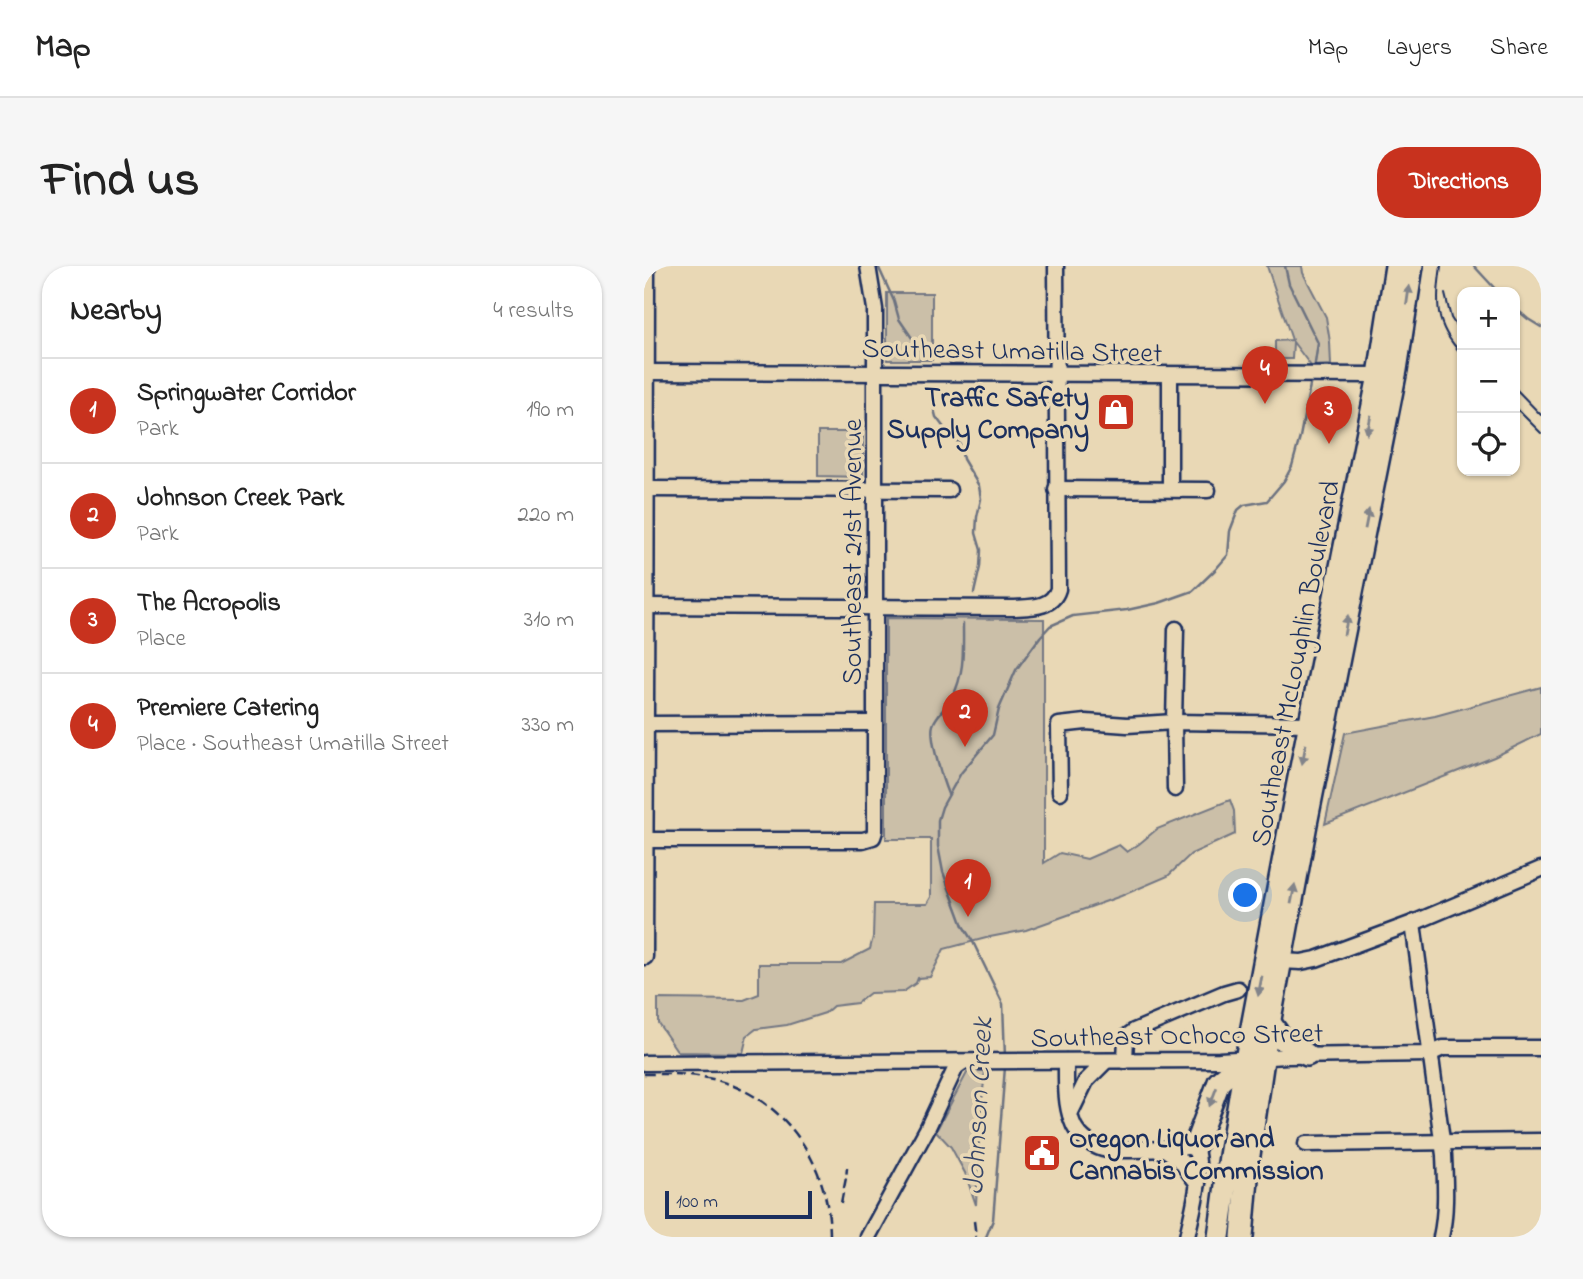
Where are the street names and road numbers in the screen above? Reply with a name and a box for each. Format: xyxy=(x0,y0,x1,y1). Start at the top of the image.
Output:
street label: Southeast Umatilla Street xyxy=(861,329,1163,376)
street label: Southeast 21st Avenue xyxy=(834,418,875,685)
street label: Southeast McLoughlin Boulevard xyxy=(1242,477,1353,850)
street label: Southeast Ochoco Street xyxy=(1030,1014,1324,1061)

